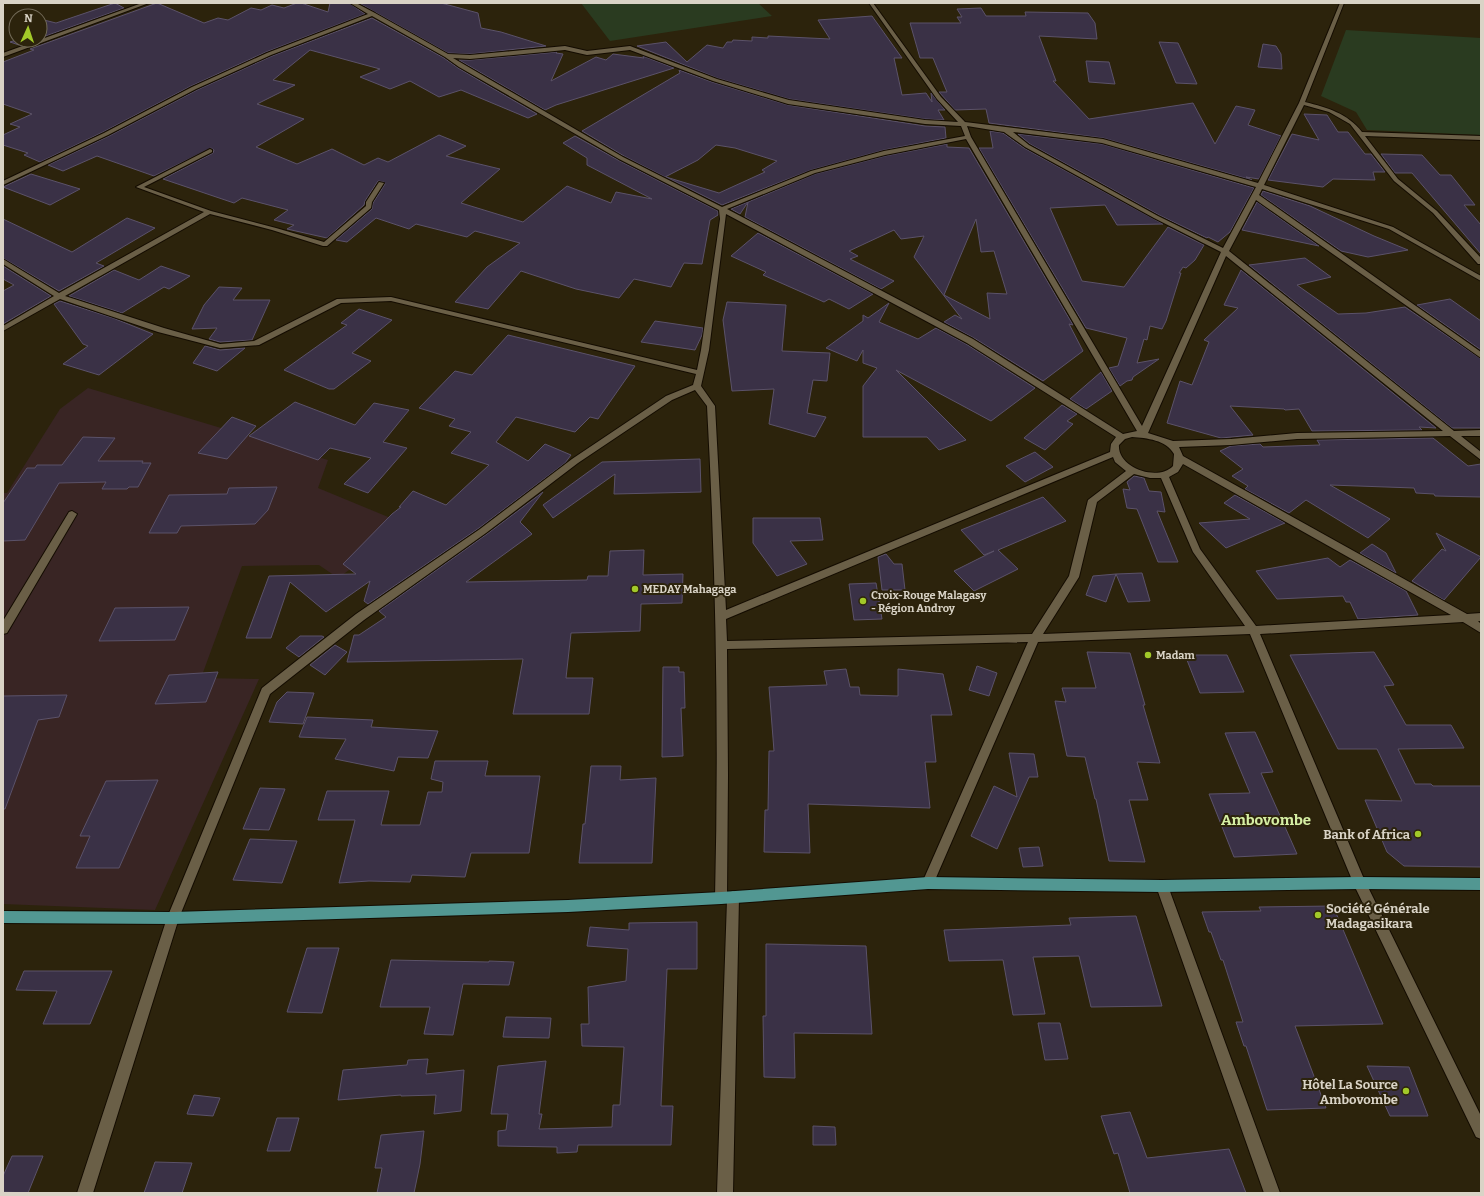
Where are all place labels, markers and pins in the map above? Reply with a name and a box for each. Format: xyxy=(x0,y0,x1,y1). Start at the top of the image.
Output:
place label: MEDAY Mahagaga xyxy=(643,583,737,596)
marker: MEDAY Mahagaga xyxy=(630,584,640,594)
place label: Croix-Rouge Malagasy - Région Androy xyxy=(871,589,987,615)
marker: Croix-Rouge Malagasy - Région Androy xyxy=(858,596,868,606)
place label: Madam xyxy=(1156,649,1195,662)
marker: Madam xyxy=(1143,650,1153,660)
place label: Bank of Africa xyxy=(1323,827,1411,842)
marker: Bank of Africa xyxy=(1413,829,1423,839)
place label: Société Générale Madagasikara xyxy=(1326,901,1430,931)
marker: Société Générale Madagasikara xyxy=(1313,910,1323,920)
place label: Hôtel La Source Ambovombe xyxy=(1302,1077,1398,1107)
marker: Hôtel La Source Ambovombe xyxy=(1401,1086,1411,1096)

